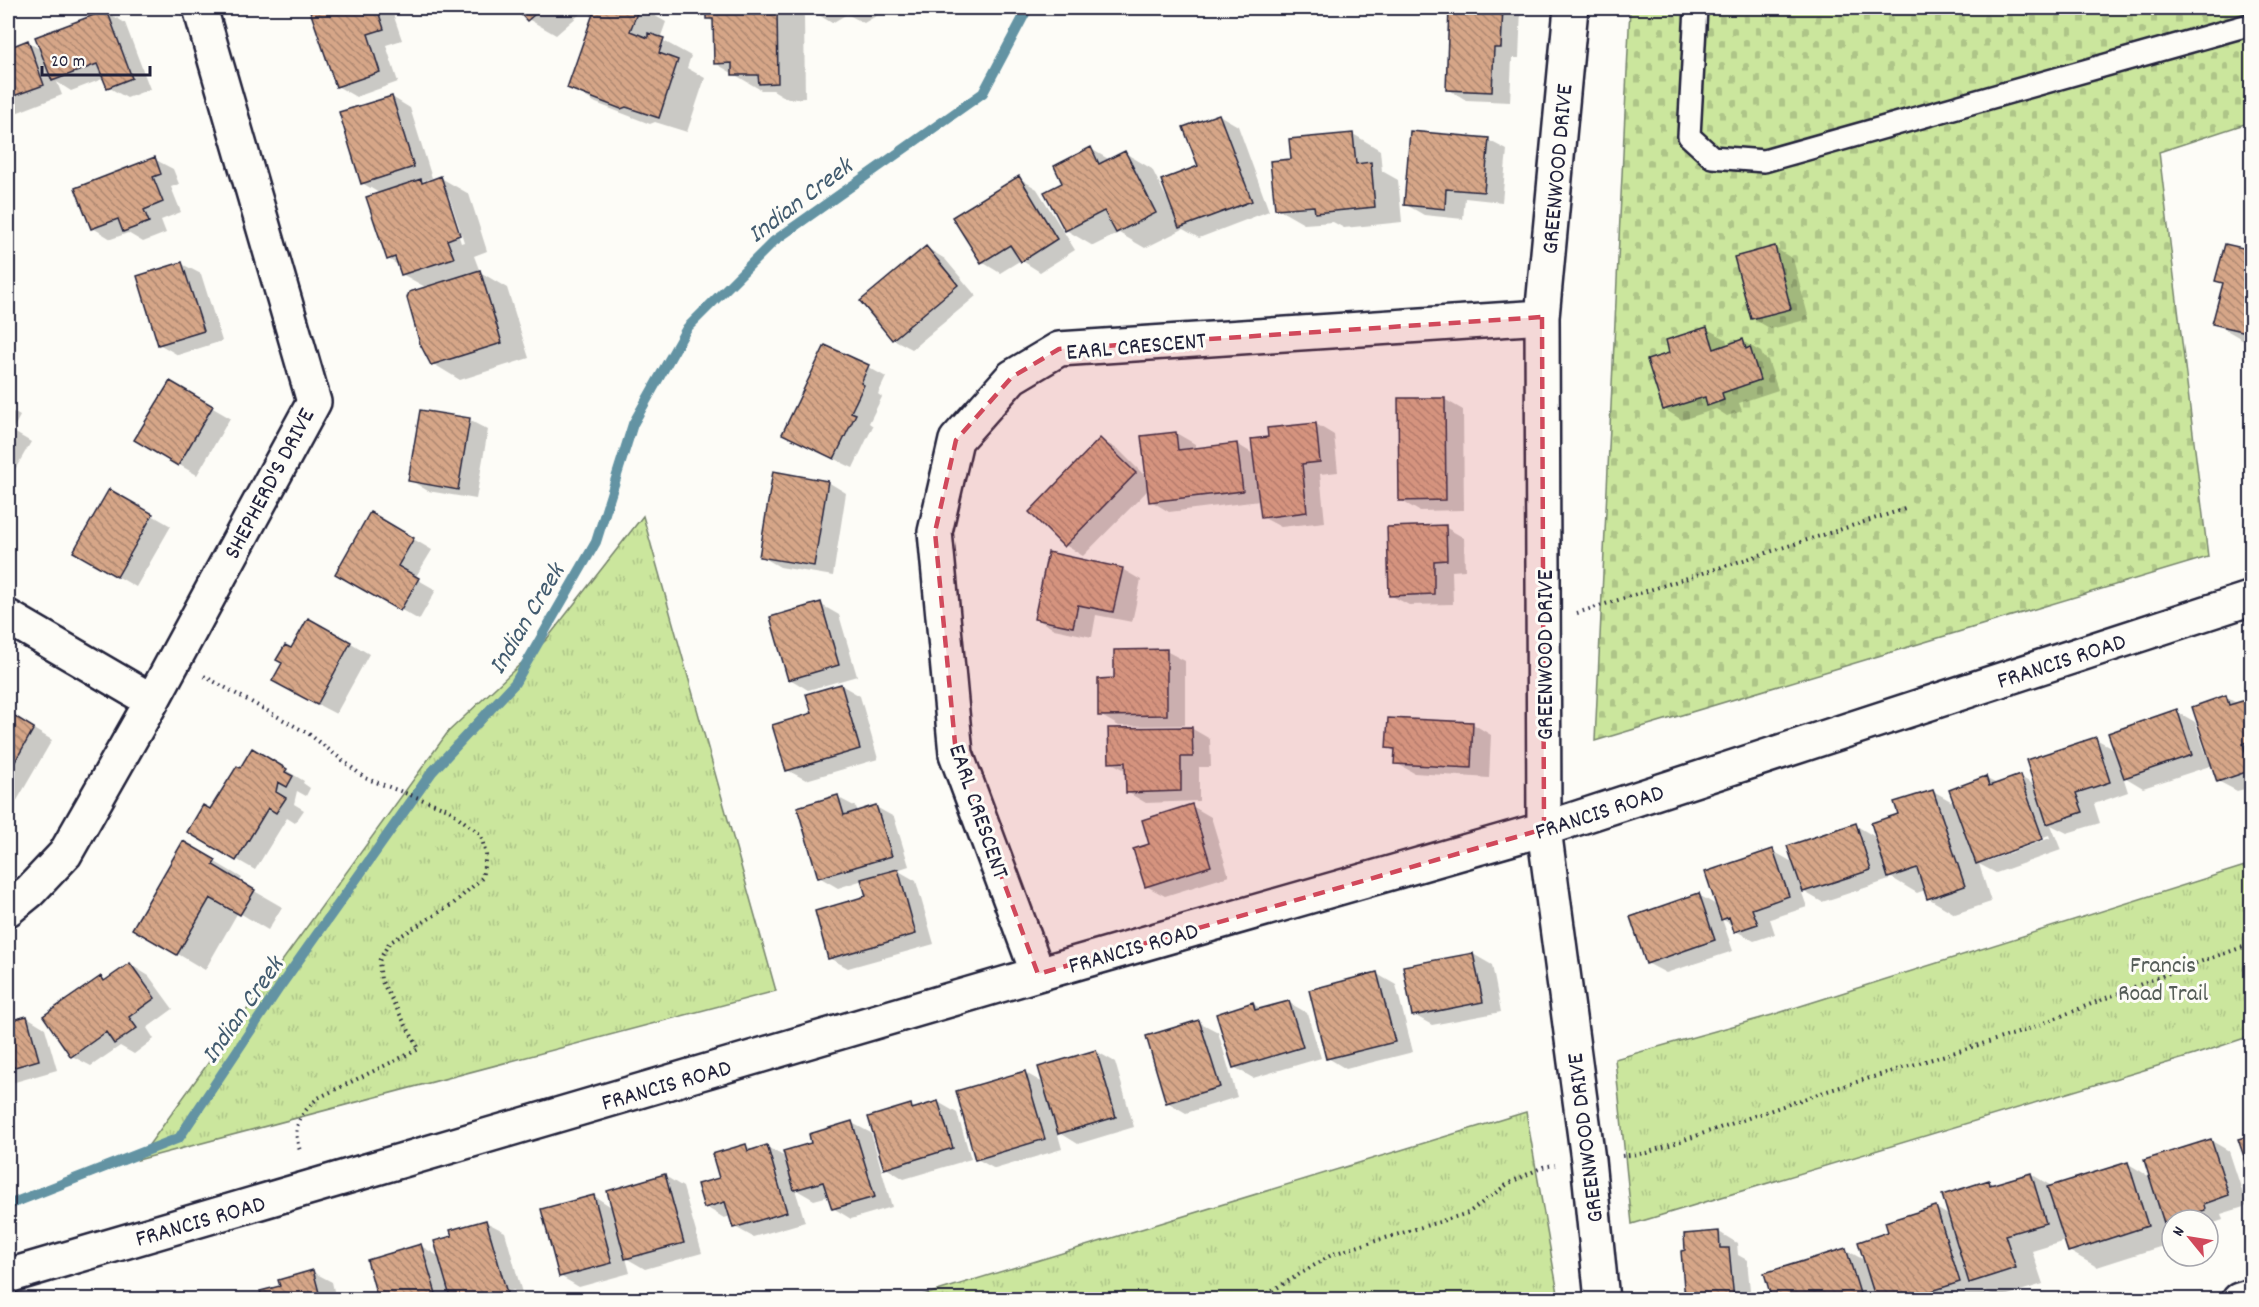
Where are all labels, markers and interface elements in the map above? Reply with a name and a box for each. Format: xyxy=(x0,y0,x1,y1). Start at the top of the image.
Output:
scale bar xyxy=(42,39,150,77)
text: 20 m xyxy=(51,50,85,75)
street label: GREENWOOD DRIVE xyxy=(1535,83,1583,256)
water label: Indian Creek xyxy=(741,149,863,254)
street label: EARL CRESCENT xyxy=(1065,325,1208,371)
street label: SHEPHERD'S DRIVE xyxy=(217,403,325,566)
water label: Indian Creek xyxy=(480,555,577,682)
street label: GREENWOOD DRIVE xyxy=(1530,570,1564,740)
street label: FRANCIS ROAD xyxy=(1993,626,2131,700)
street label: EARL CRESCENT xyxy=(938,740,1016,884)
street label: FRANCIS ROAD xyxy=(1531,777,1669,851)
street label: FRANCIS ROAD xyxy=(1065,915,1203,985)
water label: Indian Creek xyxy=(193,948,296,1072)
park label: Francis Road Trail xyxy=(2118,950,2208,1012)
street label: GREENWOOD DRIVE xyxy=(1560,1051,1614,1224)
street label: FRANCIS ROAD xyxy=(598,1052,736,1122)
street label: FRANCIS ROAD xyxy=(132,1188,270,1258)
north arrow xyxy=(2160,1208,2220,1268)
text: N xyxy=(2167,1222,2191,1241)

